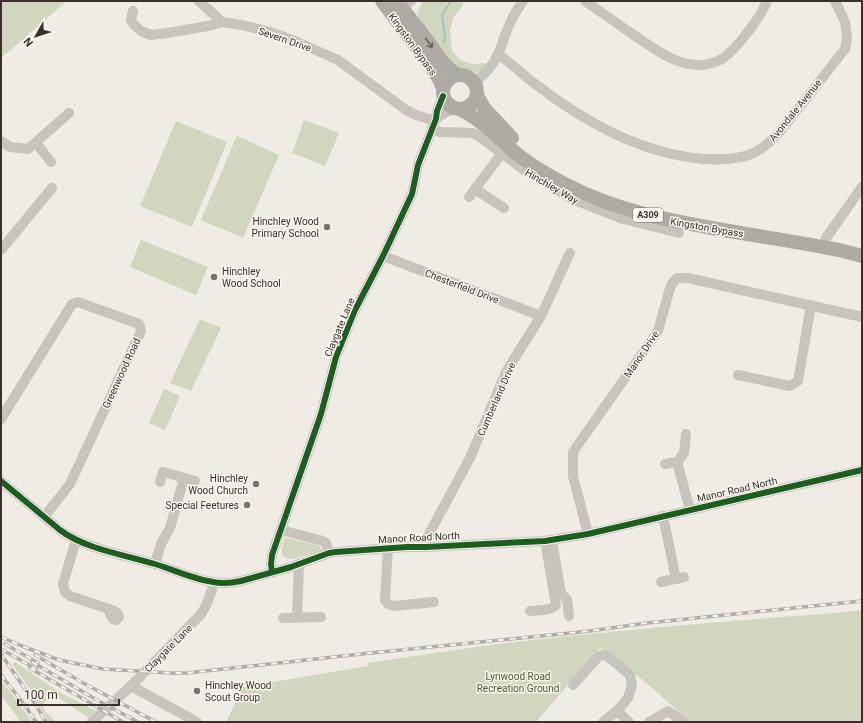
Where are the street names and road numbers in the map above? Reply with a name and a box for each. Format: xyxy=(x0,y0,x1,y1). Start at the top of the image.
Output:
street label: Kingston Bypass xyxy=(386,11,439,78)
street label: Severn Drive xyxy=(257,25,313,54)
street label: Avondale Avenue xyxy=(767,77,824,143)
street label: Hinchley Way xyxy=(523,167,581,206)
road number: A309 xyxy=(633,208,663,222)
street label: Kingston Bypass xyxy=(669,216,744,239)
street label: Chesterfield Drive xyxy=(423,267,500,306)
street label: Claygate Lane xyxy=(322,296,357,358)
street label: Manor Drive xyxy=(622,329,661,380)
street label: Greenwood Road xyxy=(100,336,143,410)
street label: Cumberland Drive xyxy=(475,361,518,438)
street label: Manor Road North xyxy=(696,475,778,504)
street label: Manor Road North xyxy=(378,530,460,545)
street label: Claygate Lane xyxy=(142,622,194,674)

